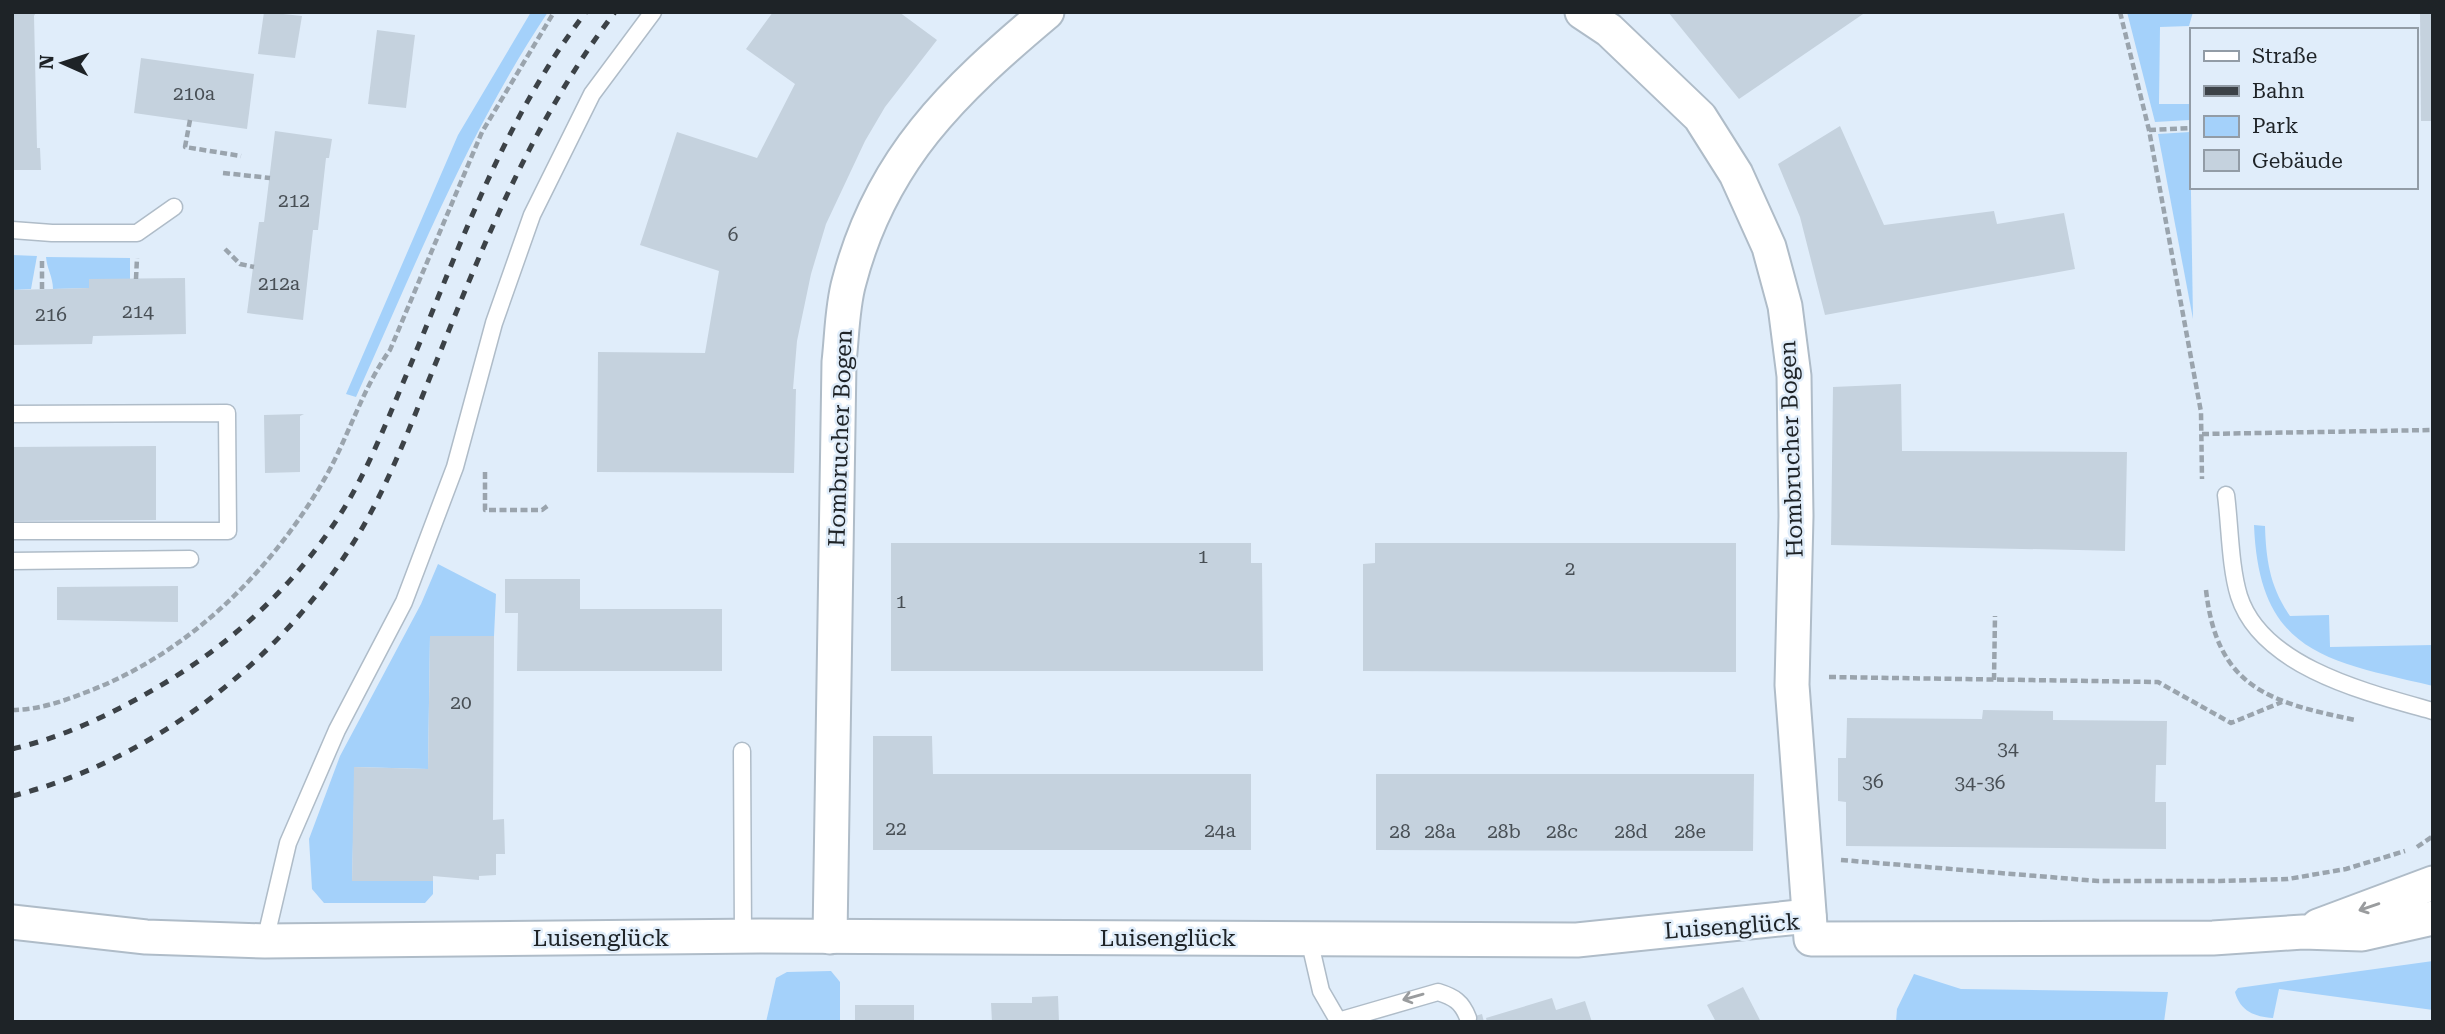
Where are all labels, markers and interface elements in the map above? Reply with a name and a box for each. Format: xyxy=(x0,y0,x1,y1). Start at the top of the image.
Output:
north arrow xyxy=(28,28,98,98)
legend xyxy=(2190,28,2417,189)
text: Straße xyxy=(2252,44,2317,68)
text: N xyxy=(35,54,58,70)
text: Bahn xyxy=(2252,79,2305,103)
house number: 210a xyxy=(173,82,216,105)
text: Park xyxy=(2252,114,2298,138)
text: Gebäude xyxy=(2252,149,2343,173)
house number: 212 xyxy=(278,189,310,212)
house number: 6 xyxy=(728,223,738,246)
house number: 212a xyxy=(258,272,301,295)
house number: 214 xyxy=(122,300,154,323)
house number: 216 xyxy=(35,303,67,326)
street label: Hombrucher Bogen xyxy=(823,329,858,547)
street label: Hombrucher Bogen xyxy=(1774,340,1809,558)
house number: 1 xyxy=(1198,545,1208,568)
house number: 2 xyxy=(1565,557,1575,580)
house number: 1 xyxy=(896,590,906,613)
house number: 20 xyxy=(450,691,472,714)
house number: 34 xyxy=(1997,737,2019,760)
house number: 36 xyxy=(1862,770,1884,793)
house number: 34-36 xyxy=(1955,771,2005,794)
house number: 22 xyxy=(885,817,907,840)
house number: 24a xyxy=(1204,819,1236,842)
house number: 28 xyxy=(1389,820,1411,843)
house number: 28a xyxy=(1424,820,1456,843)
house number: 28b xyxy=(1487,820,1521,843)
house number: 28c xyxy=(1546,820,1578,843)
house number: 28d xyxy=(1614,820,1648,843)
house number: 28e xyxy=(1674,820,1706,843)
one-way arrow xyxy=(2358,901,2380,914)
street label: Luisenglück xyxy=(1663,908,1801,945)
street label: Luisenglück xyxy=(533,925,670,952)
street label: Luisenglück xyxy=(1100,925,1237,952)
one-way arrow xyxy=(1402,992,1424,1005)

